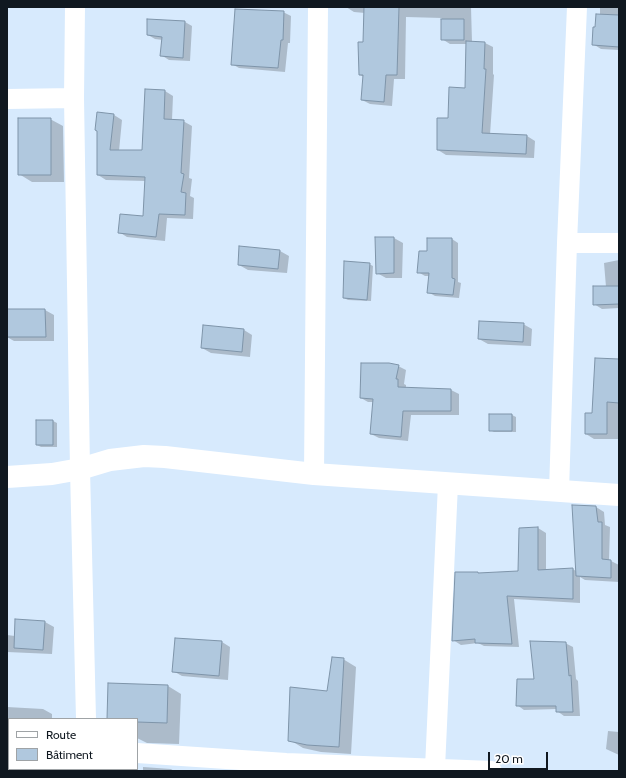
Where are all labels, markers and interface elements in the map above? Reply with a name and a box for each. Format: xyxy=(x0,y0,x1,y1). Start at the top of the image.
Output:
legend xyxy=(8,718,138,770)
text: Route xyxy=(46,727,76,742)
scale bar xyxy=(490,744,550,770)
text: Bâtiment xyxy=(46,747,93,762)
text: 20 m xyxy=(495,751,523,766)

